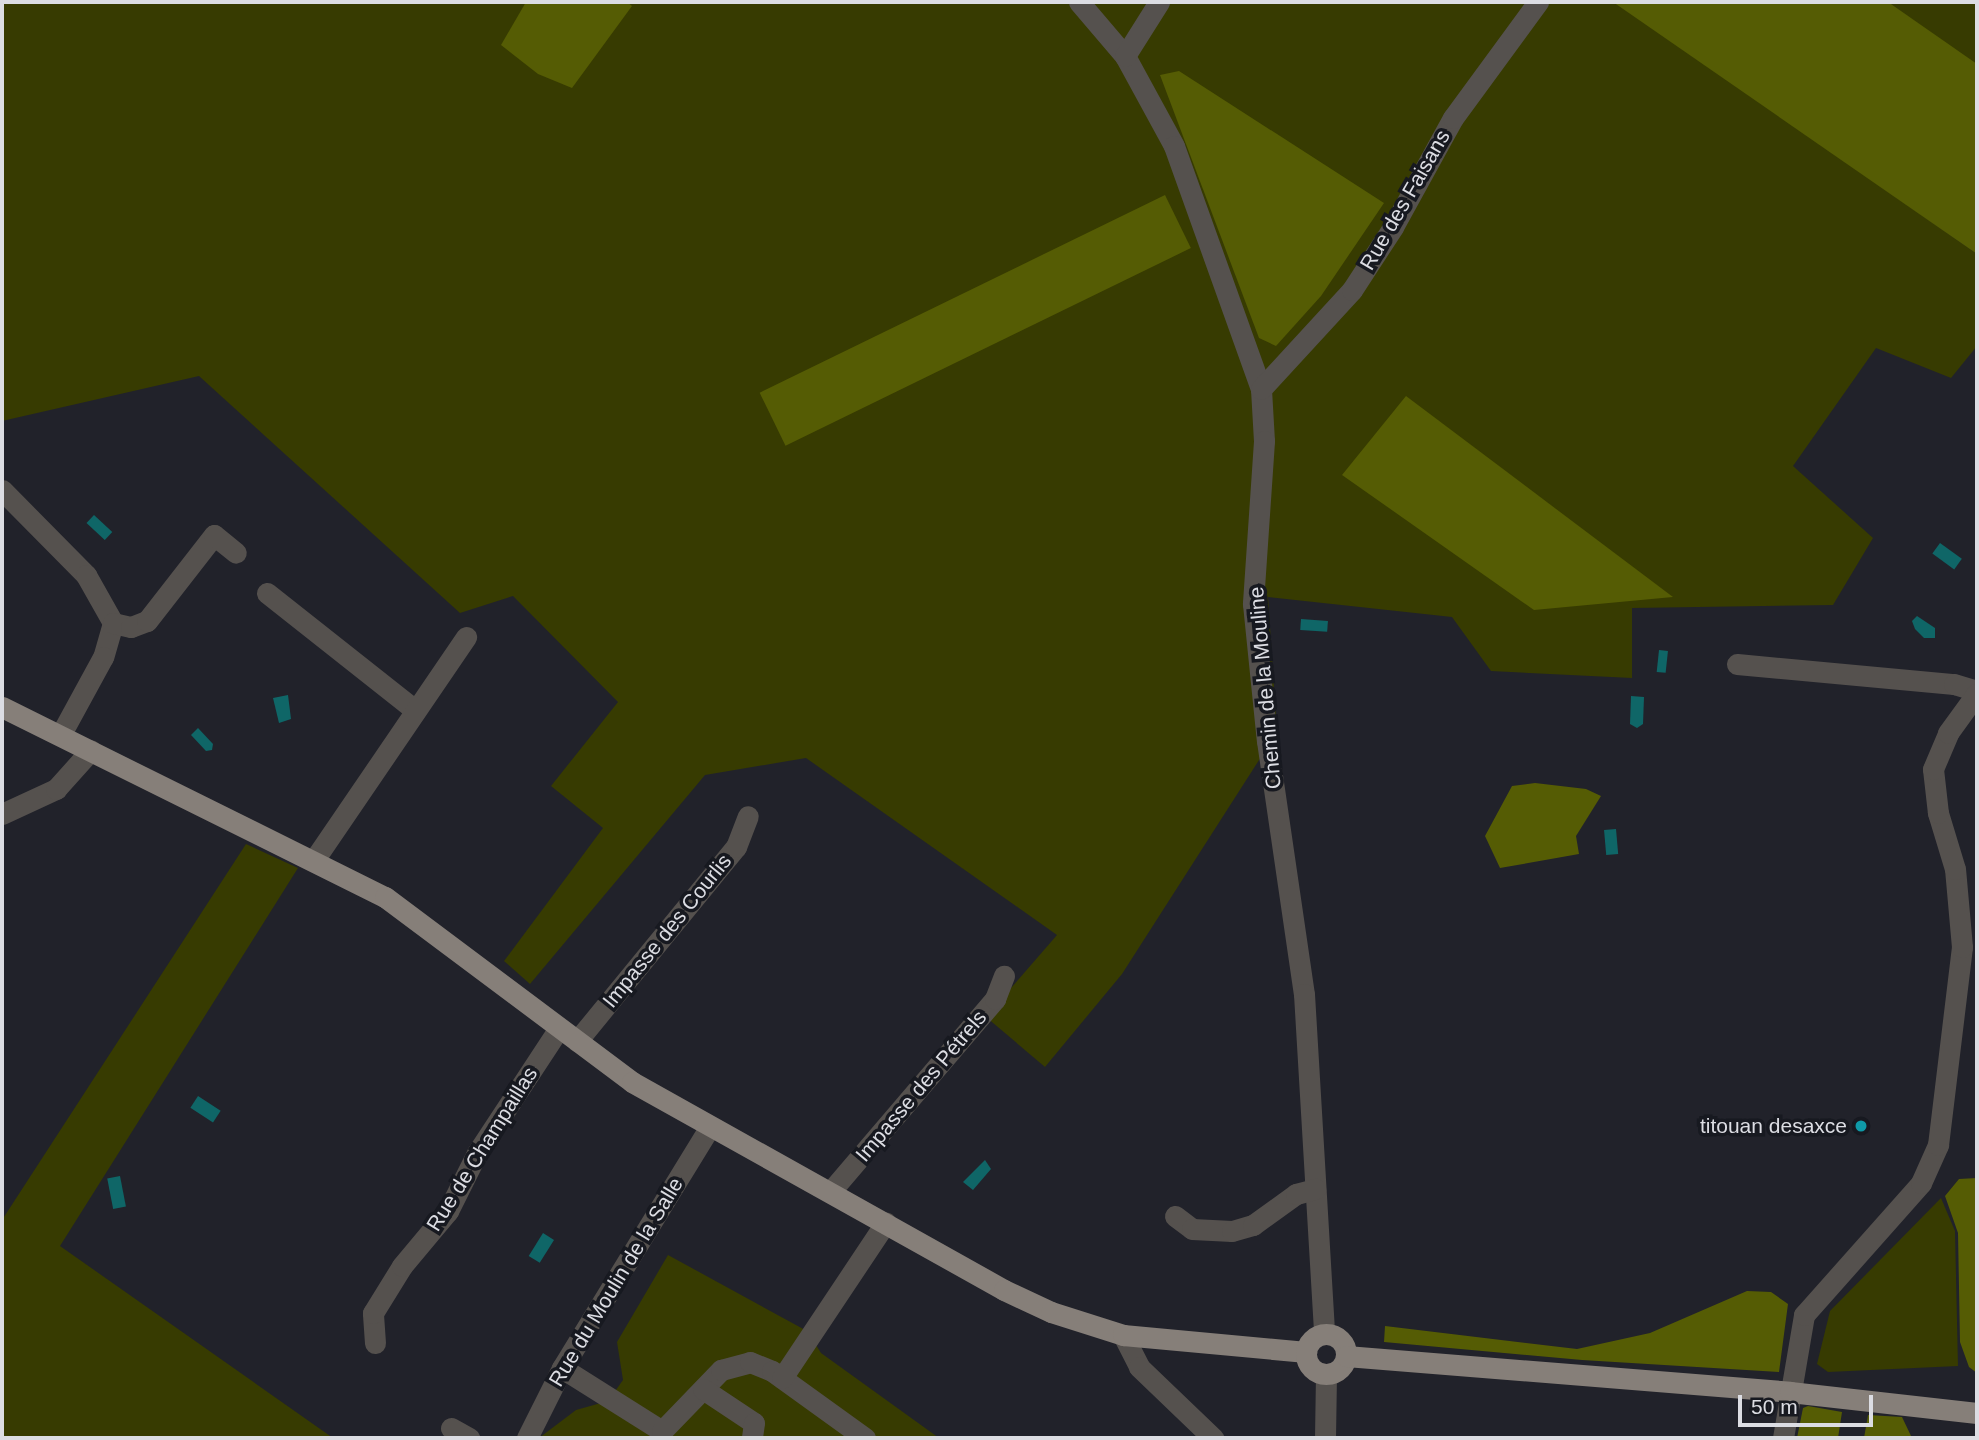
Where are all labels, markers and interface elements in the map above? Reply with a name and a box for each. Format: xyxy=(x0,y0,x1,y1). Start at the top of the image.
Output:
street label: Rue des Faisans xyxy=(1355,125,1455,275)
street label: Chemin de la Mouline xyxy=(1244,586,1286,790)
street label: Impasse des Courlis xyxy=(597,849,737,1013)
street label: Impasse des Pétrels xyxy=(850,1005,992,1167)
street label: Rue de Champaillas xyxy=(421,1062,543,1236)
place label: titouan desaxce xyxy=(1700,1113,1847,1139)
marker: titouan desaxce xyxy=(1853,1118,1869,1134)
street label: Rue du Moulin de la Salle xyxy=(544,1173,688,1391)
scale bar xyxy=(1741,1380,1876,1424)
text: 50 m xyxy=(1751,1395,1798,1418)

